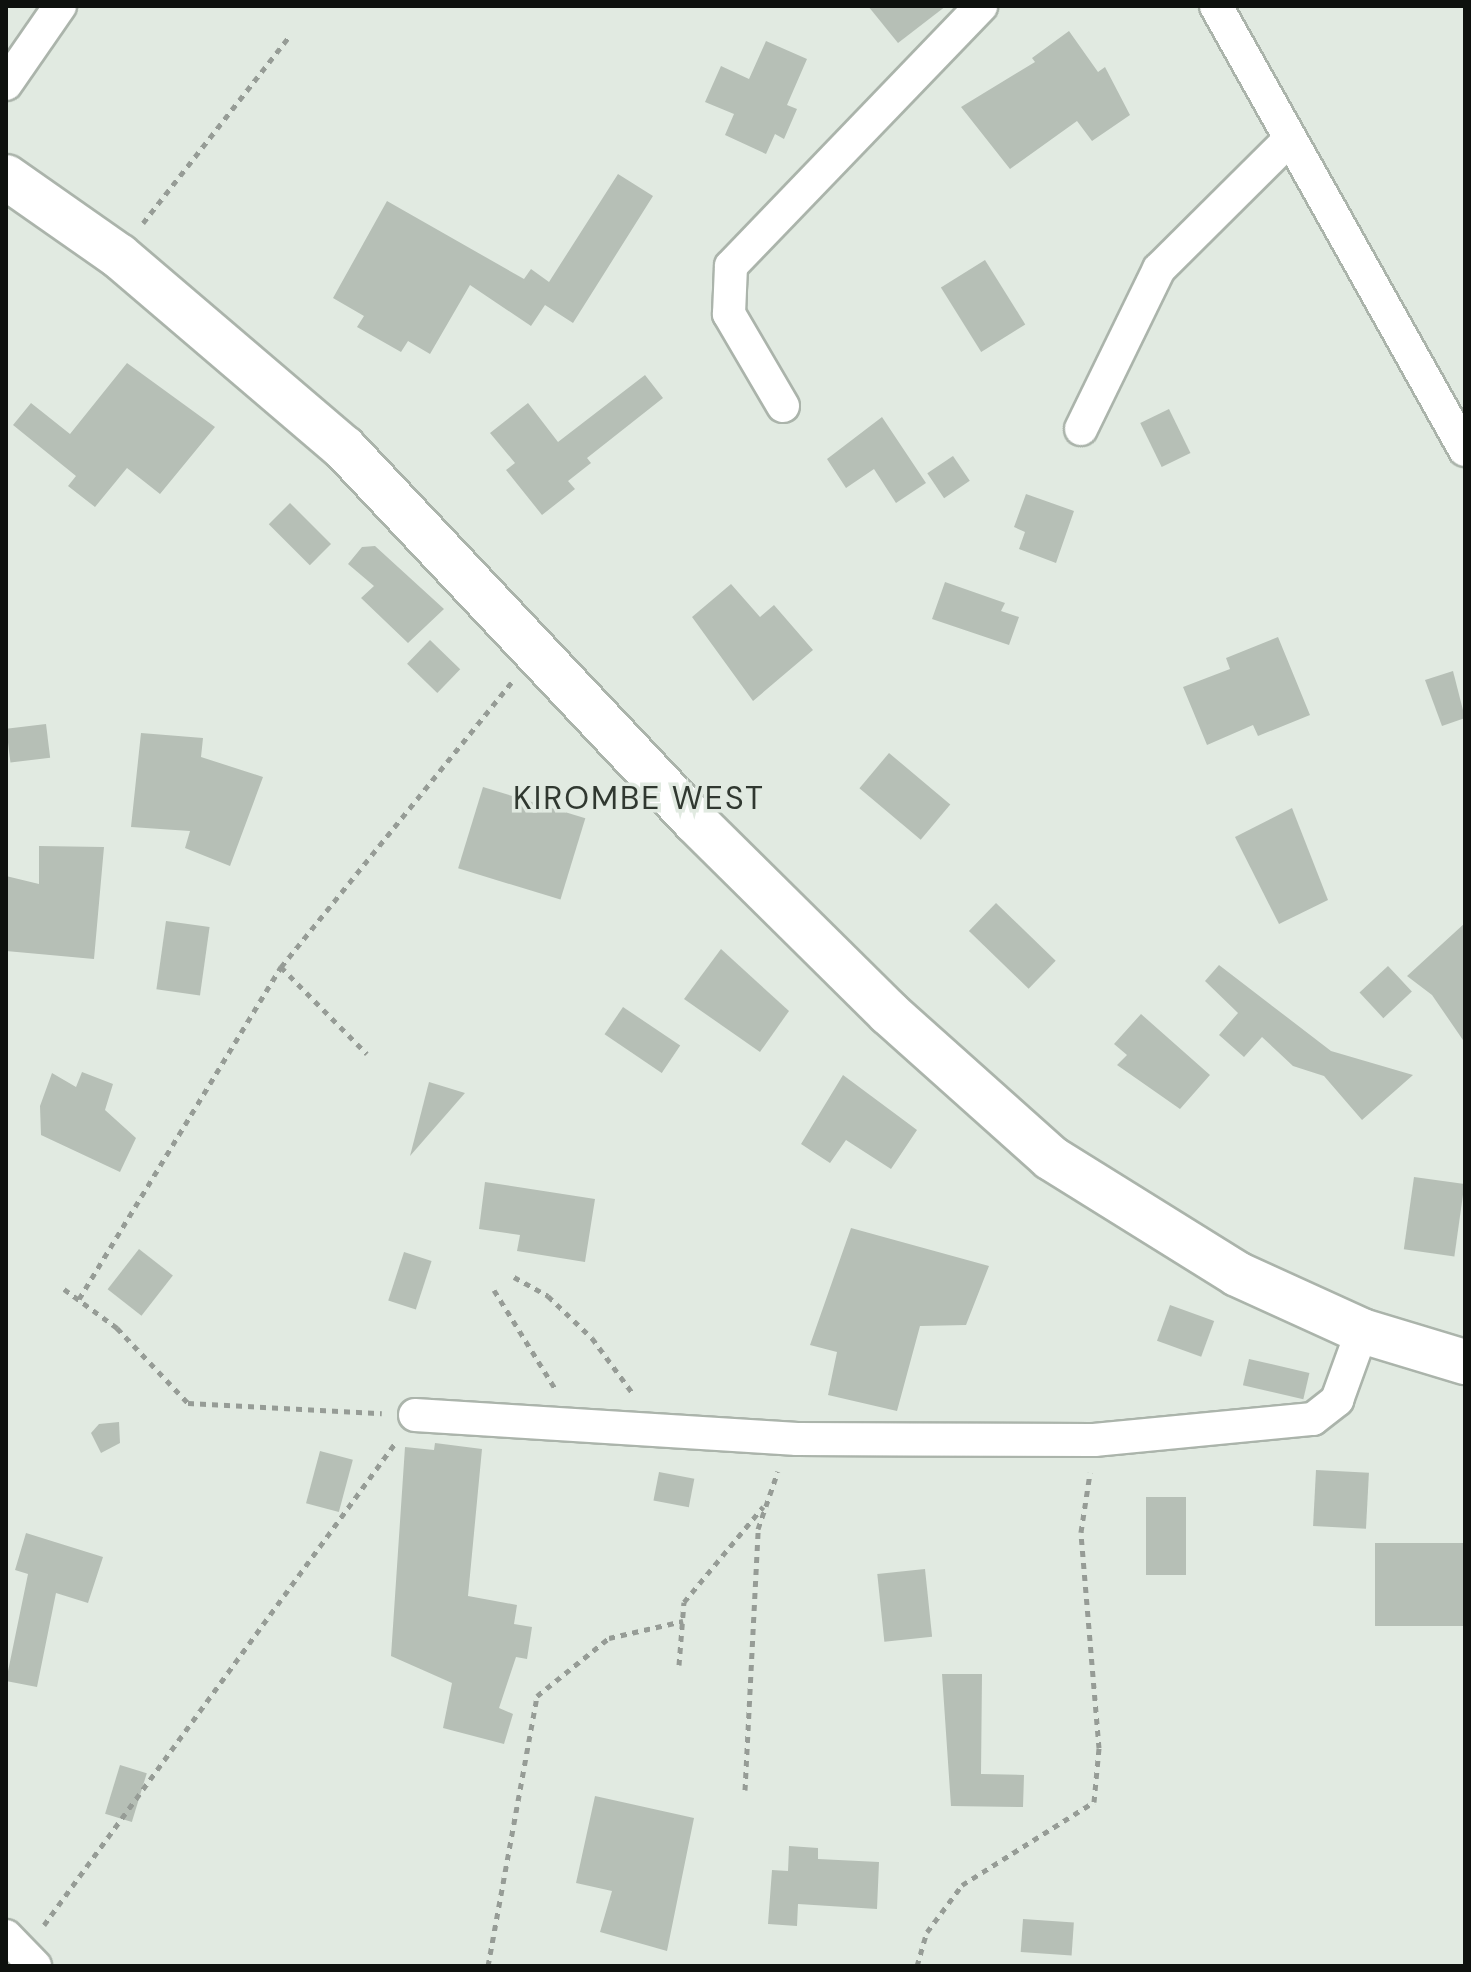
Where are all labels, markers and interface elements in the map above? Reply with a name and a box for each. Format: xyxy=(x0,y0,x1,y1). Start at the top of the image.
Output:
district label: KIROMBE WEST xyxy=(513,779,765,817)

